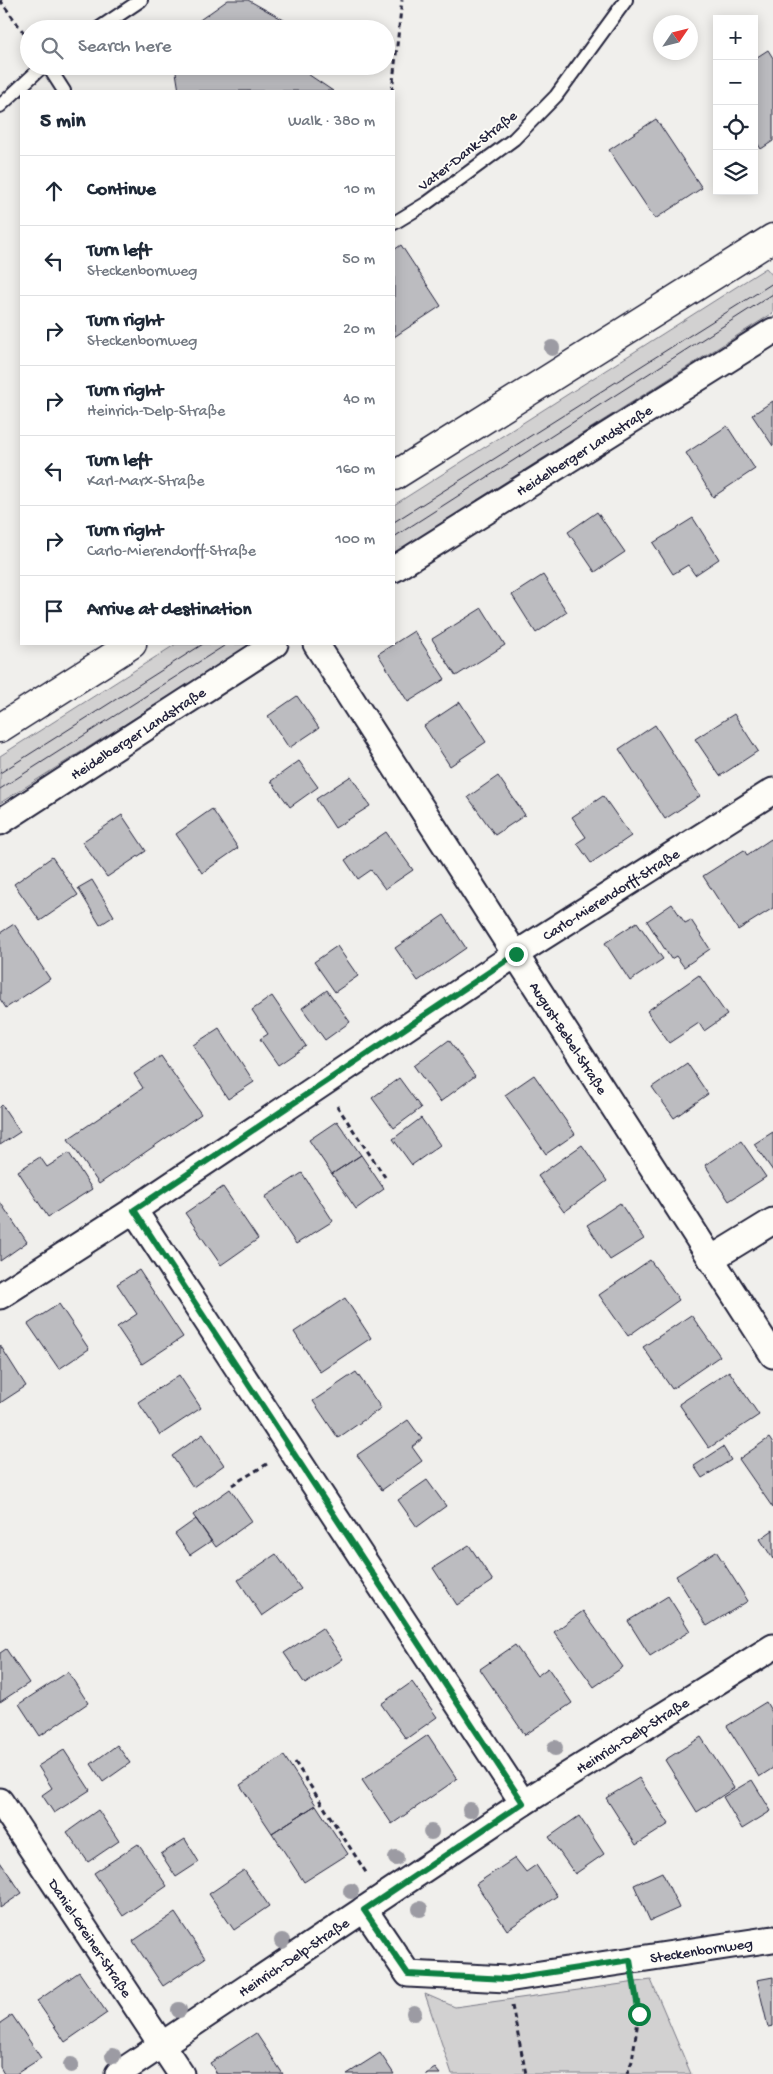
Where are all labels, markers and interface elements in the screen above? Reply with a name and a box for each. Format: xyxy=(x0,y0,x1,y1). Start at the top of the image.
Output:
north arrow xyxy=(653,15,698,60)
map controls xyxy=(713,15,758,195)
button: + xyxy=(713,15,758,60)
search box xyxy=(20,20,395,75)
icon: search xyxy=(38,34,66,62)
text: Search here xyxy=(78,36,172,59)
button: − xyxy=(713,60,758,105)
button: locate xyxy=(713,105,758,150)
street label: Vater-Dank-Straße xyxy=(414,107,522,196)
text: 5 min xyxy=(40,110,85,135)
text: Walk · 380 m xyxy=(288,113,375,132)
button: layers xyxy=(713,150,758,195)
icon: ahead xyxy=(40,177,68,205)
text: Continue xyxy=(87,179,156,202)
text: 10 m xyxy=(344,181,375,200)
text: Turn left xyxy=(87,240,151,263)
icon: left xyxy=(40,247,68,275)
text: 50 m xyxy=(342,251,375,270)
text: Steckenbornweg xyxy=(87,263,197,282)
text: Turn right xyxy=(87,310,163,333)
icon: right xyxy=(40,317,68,345)
text: 20 m xyxy=(343,321,375,340)
text: Steckenbornweg xyxy=(87,333,197,352)
text: Turn right xyxy=(87,380,163,403)
icon: right xyxy=(40,387,68,415)
text: 40 m xyxy=(343,391,375,410)
street label: Heidelberger Landstraße xyxy=(513,402,656,501)
text: Heinrich-Delp-Straße xyxy=(87,403,225,422)
text: Turn left xyxy=(87,450,151,473)
icon: left xyxy=(40,457,68,485)
text: 160 m xyxy=(336,461,375,480)
text: Karl-Marx-Straße xyxy=(87,473,204,492)
text: Turn right xyxy=(87,520,163,543)
icon: right xyxy=(40,527,68,555)
text: 100 m xyxy=(335,531,375,550)
text: Carlo-Mierendorff-Straße xyxy=(87,543,256,562)
icon: arrive xyxy=(40,597,68,625)
text: Arrive at destination xyxy=(87,599,251,622)
street label: Heidelberger Landstraße xyxy=(68,684,210,785)
street label: Carlo-Mierendorff-Straße xyxy=(540,846,684,946)
route end xyxy=(505,943,528,966)
street label: August-Bebel-Straße xyxy=(524,979,610,1099)
street label: Heinrich-Delp-Straße xyxy=(573,1694,693,1779)
street label: Daniel-Greiner-Straße xyxy=(43,1875,135,2002)
street label: Heinrich-Delp-Straße xyxy=(236,1915,354,2002)
street label: Steckenbornweg xyxy=(649,1935,754,1968)
route start xyxy=(628,2003,651,2026)

